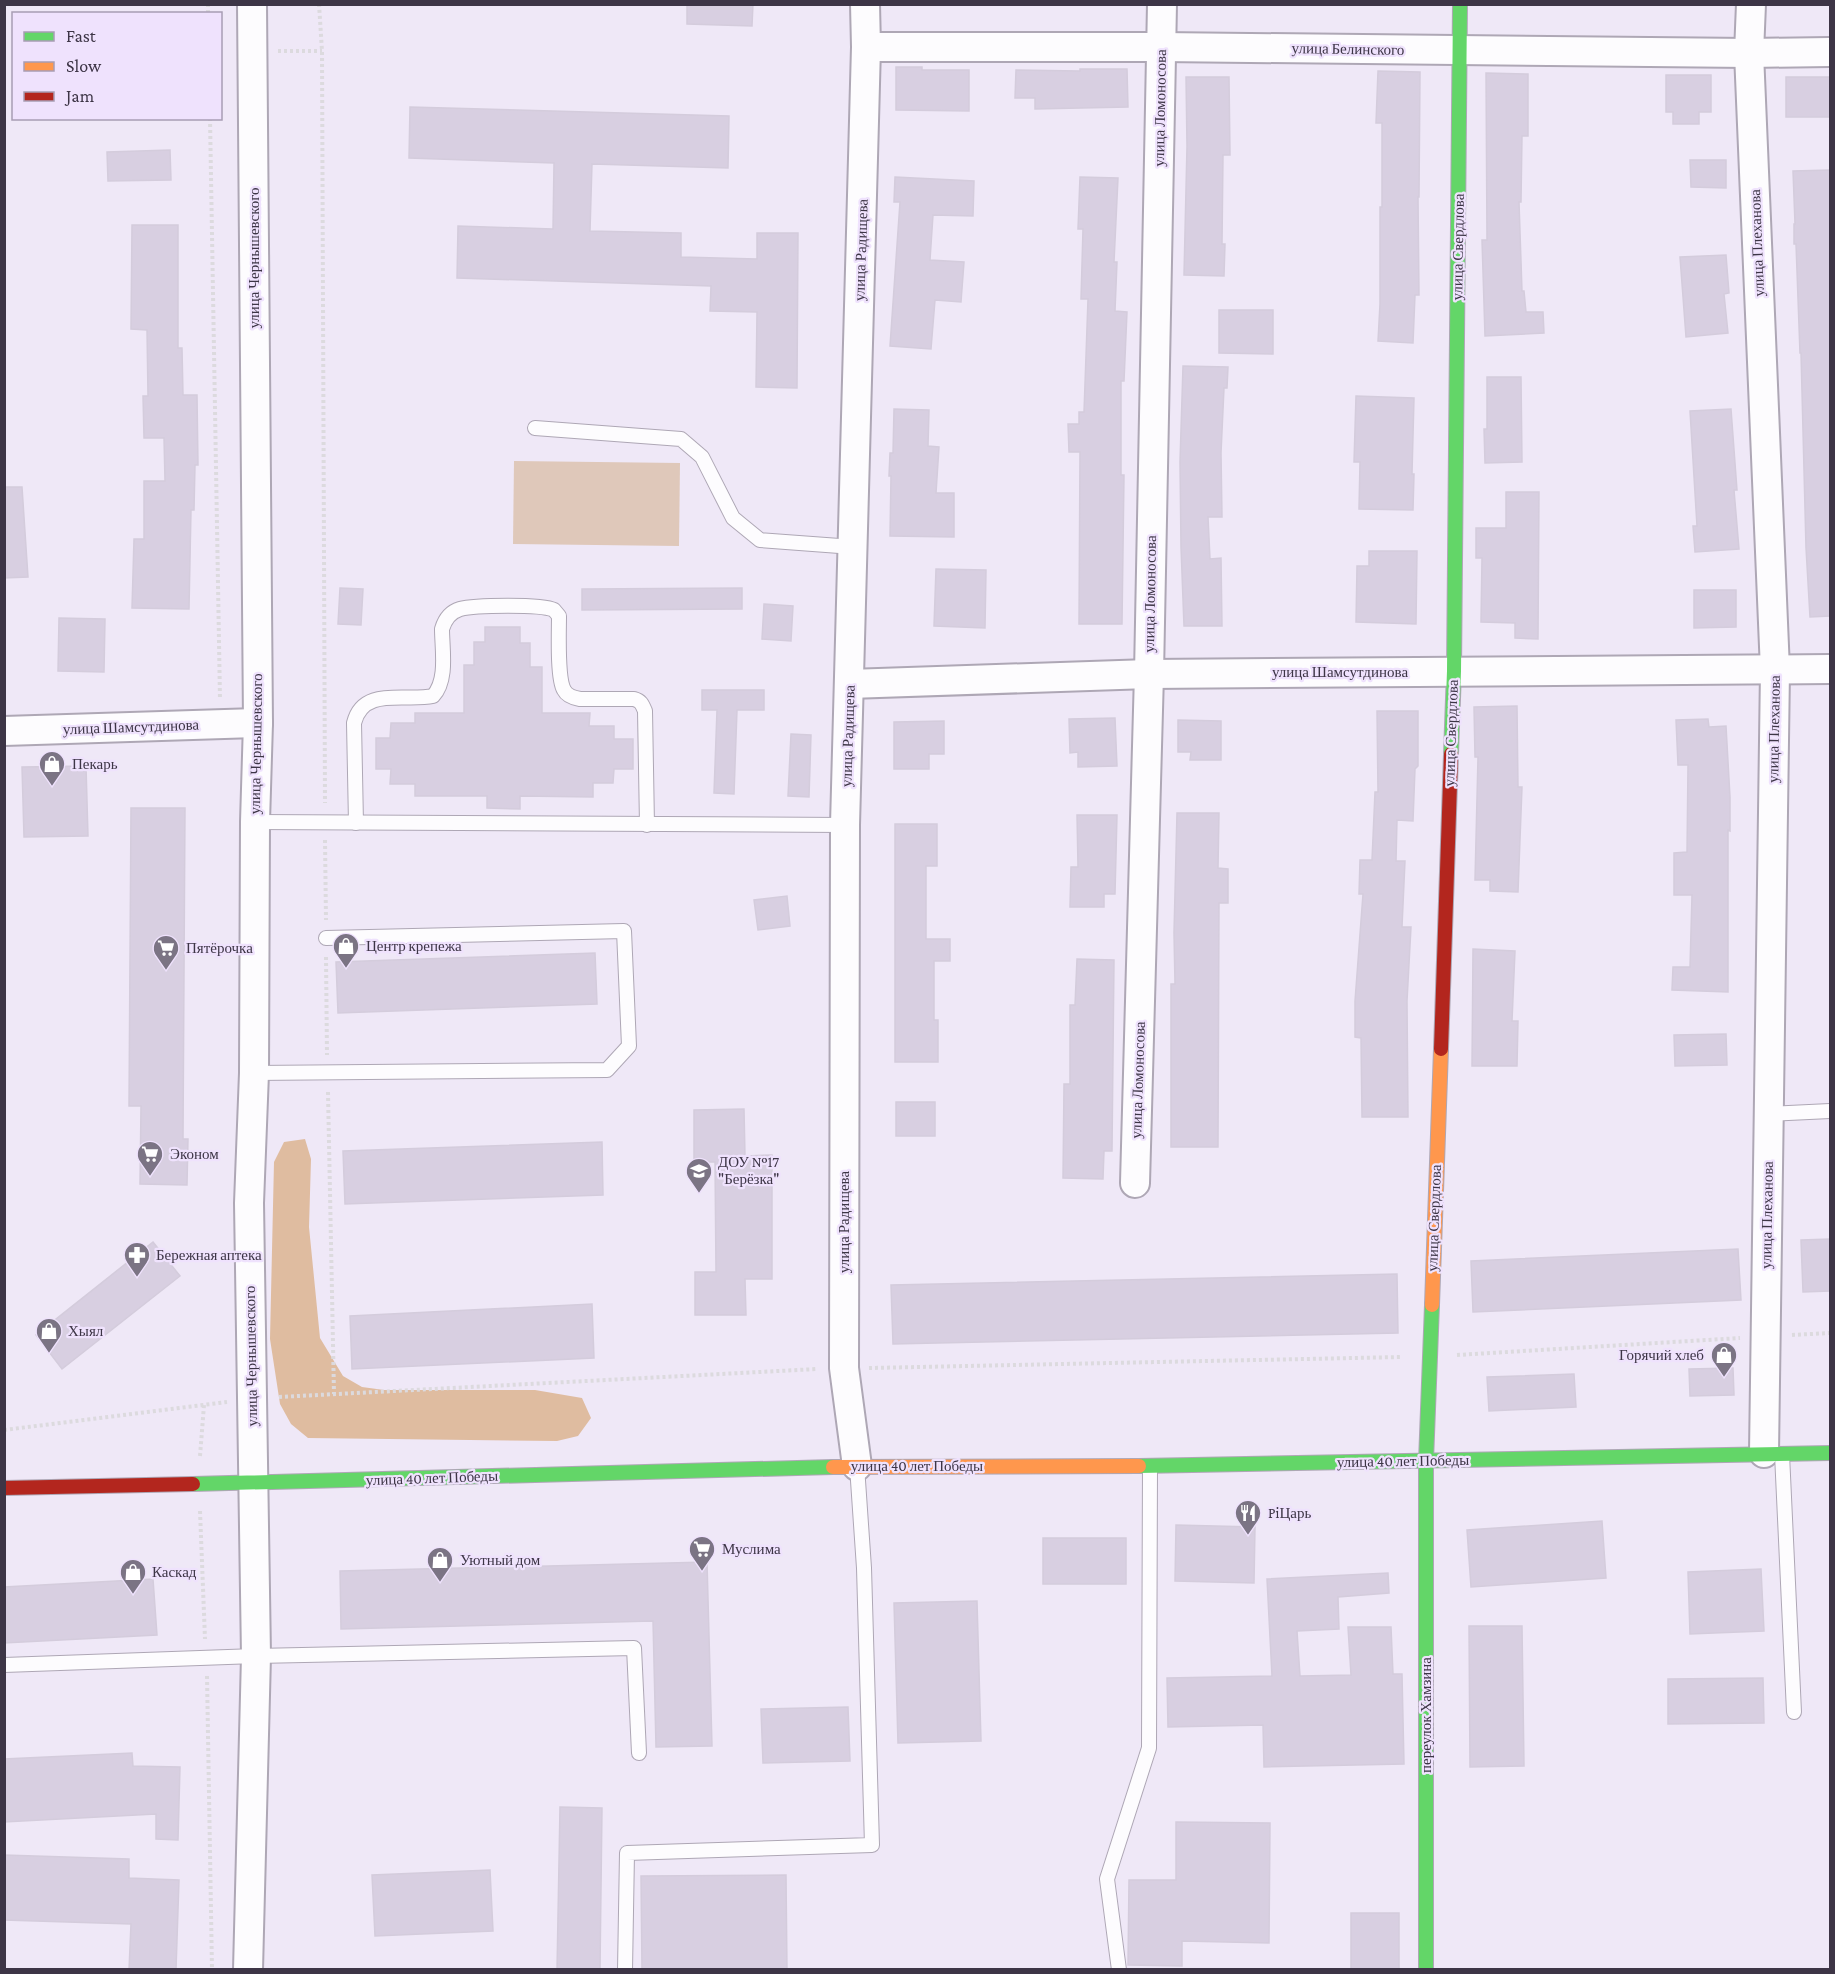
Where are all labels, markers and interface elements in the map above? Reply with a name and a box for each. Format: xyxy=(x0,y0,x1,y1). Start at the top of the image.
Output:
legend xyxy=(12,12,222,120)
text: Fast xyxy=(66,26,97,46)
street label: улица Белинского xyxy=(1292,40,1404,58)
street label: улица Ломоносова xyxy=(1151,49,1169,167)
text: Slow xyxy=(66,56,102,76)
text: Jam xyxy=(64,86,95,106)
street label: улица Чернышевского xyxy=(246,187,262,329)
street label: улица Плеханова xyxy=(1747,189,1767,297)
street label: улица Свердлова xyxy=(1449,193,1467,301)
street label: улица Радищева xyxy=(851,198,871,301)
street label: улица Ломоносова xyxy=(1141,535,1159,653)
street label: улица Шамсутдинова xyxy=(1272,664,1408,680)
street label: улица Чернышевского xyxy=(247,673,265,815)
street label: улица Плеханова xyxy=(1765,675,1783,783)
street label: улица Свердлова xyxy=(1441,679,1461,787)
street label: улица Радищева xyxy=(838,684,858,787)
street label: улица Шамсутдинова xyxy=(63,717,200,737)
shop icon: Пекарь xyxy=(37,749,67,787)
place label: Пекарь xyxy=(72,756,118,772)
shop icon: Центр крепежа xyxy=(331,931,361,969)
supermarket icon: Пятёрочка xyxy=(151,933,181,971)
place label: Центр крепежа xyxy=(366,938,462,954)
place label: Пятёрочка xyxy=(186,940,253,956)
street label: улица Ломоносова xyxy=(1128,1021,1148,1139)
supermarket icon: Эконом xyxy=(135,1139,165,1177)
place label: Эконом xyxy=(170,1146,219,1162)
place label: ДОУ №17 "Берёзка" xyxy=(718,1154,779,1187)
school or university icon: ДОУ №17 "Берёзка" xyxy=(684,1156,714,1194)
street label: улица Плеханова xyxy=(1758,1161,1776,1269)
street label: улица Свердлова xyxy=(1424,1164,1444,1272)
street label: улица Радищева xyxy=(836,1171,852,1273)
pharmacy icon: Бережная аптека xyxy=(122,1240,152,1278)
place label: Бережная аптека xyxy=(156,1247,262,1263)
street label: улица Чернышевского xyxy=(242,1285,260,1427)
shop icon: Хыял xyxy=(34,1316,64,1354)
place label: Хыял xyxy=(68,1323,104,1339)
shop icon: Горячий хлеб xyxy=(1709,1340,1739,1378)
place label: Горячий хлеб xyxy=(1619,1347,1704,1363)
street label: улица 40 лет Победы xyxy=(1337,1452,1469,1470)
street label: улица 40 лет Победы xyxy=(851,1458,983,1474)
street label: улица 40 лет Победы xyxy=(366,1468,498,1488)
restaurant icon: PiЦарь xyxy=(1233,1498,1263,1536)
place label: PiЦарь xyxy=(1268,1505,1311,1521)
supermarket icon: Муслима xyxy=(687,1534,717,1572)
place label: Муслима xyxy=(722,1541,781,1557)
shop icon: Уютный дом xyxy=(425,1545,455,1583)
place label: Уютный дом xyxy=(460,1552,541,1568)
shop icon: Каскад xyxy=(118,1557,148,1595)
place label: Каскад xyxy=(152,1564,197,1580)
street label: переулок Хамзина xyxy=(1418,1657,1434,1773)

